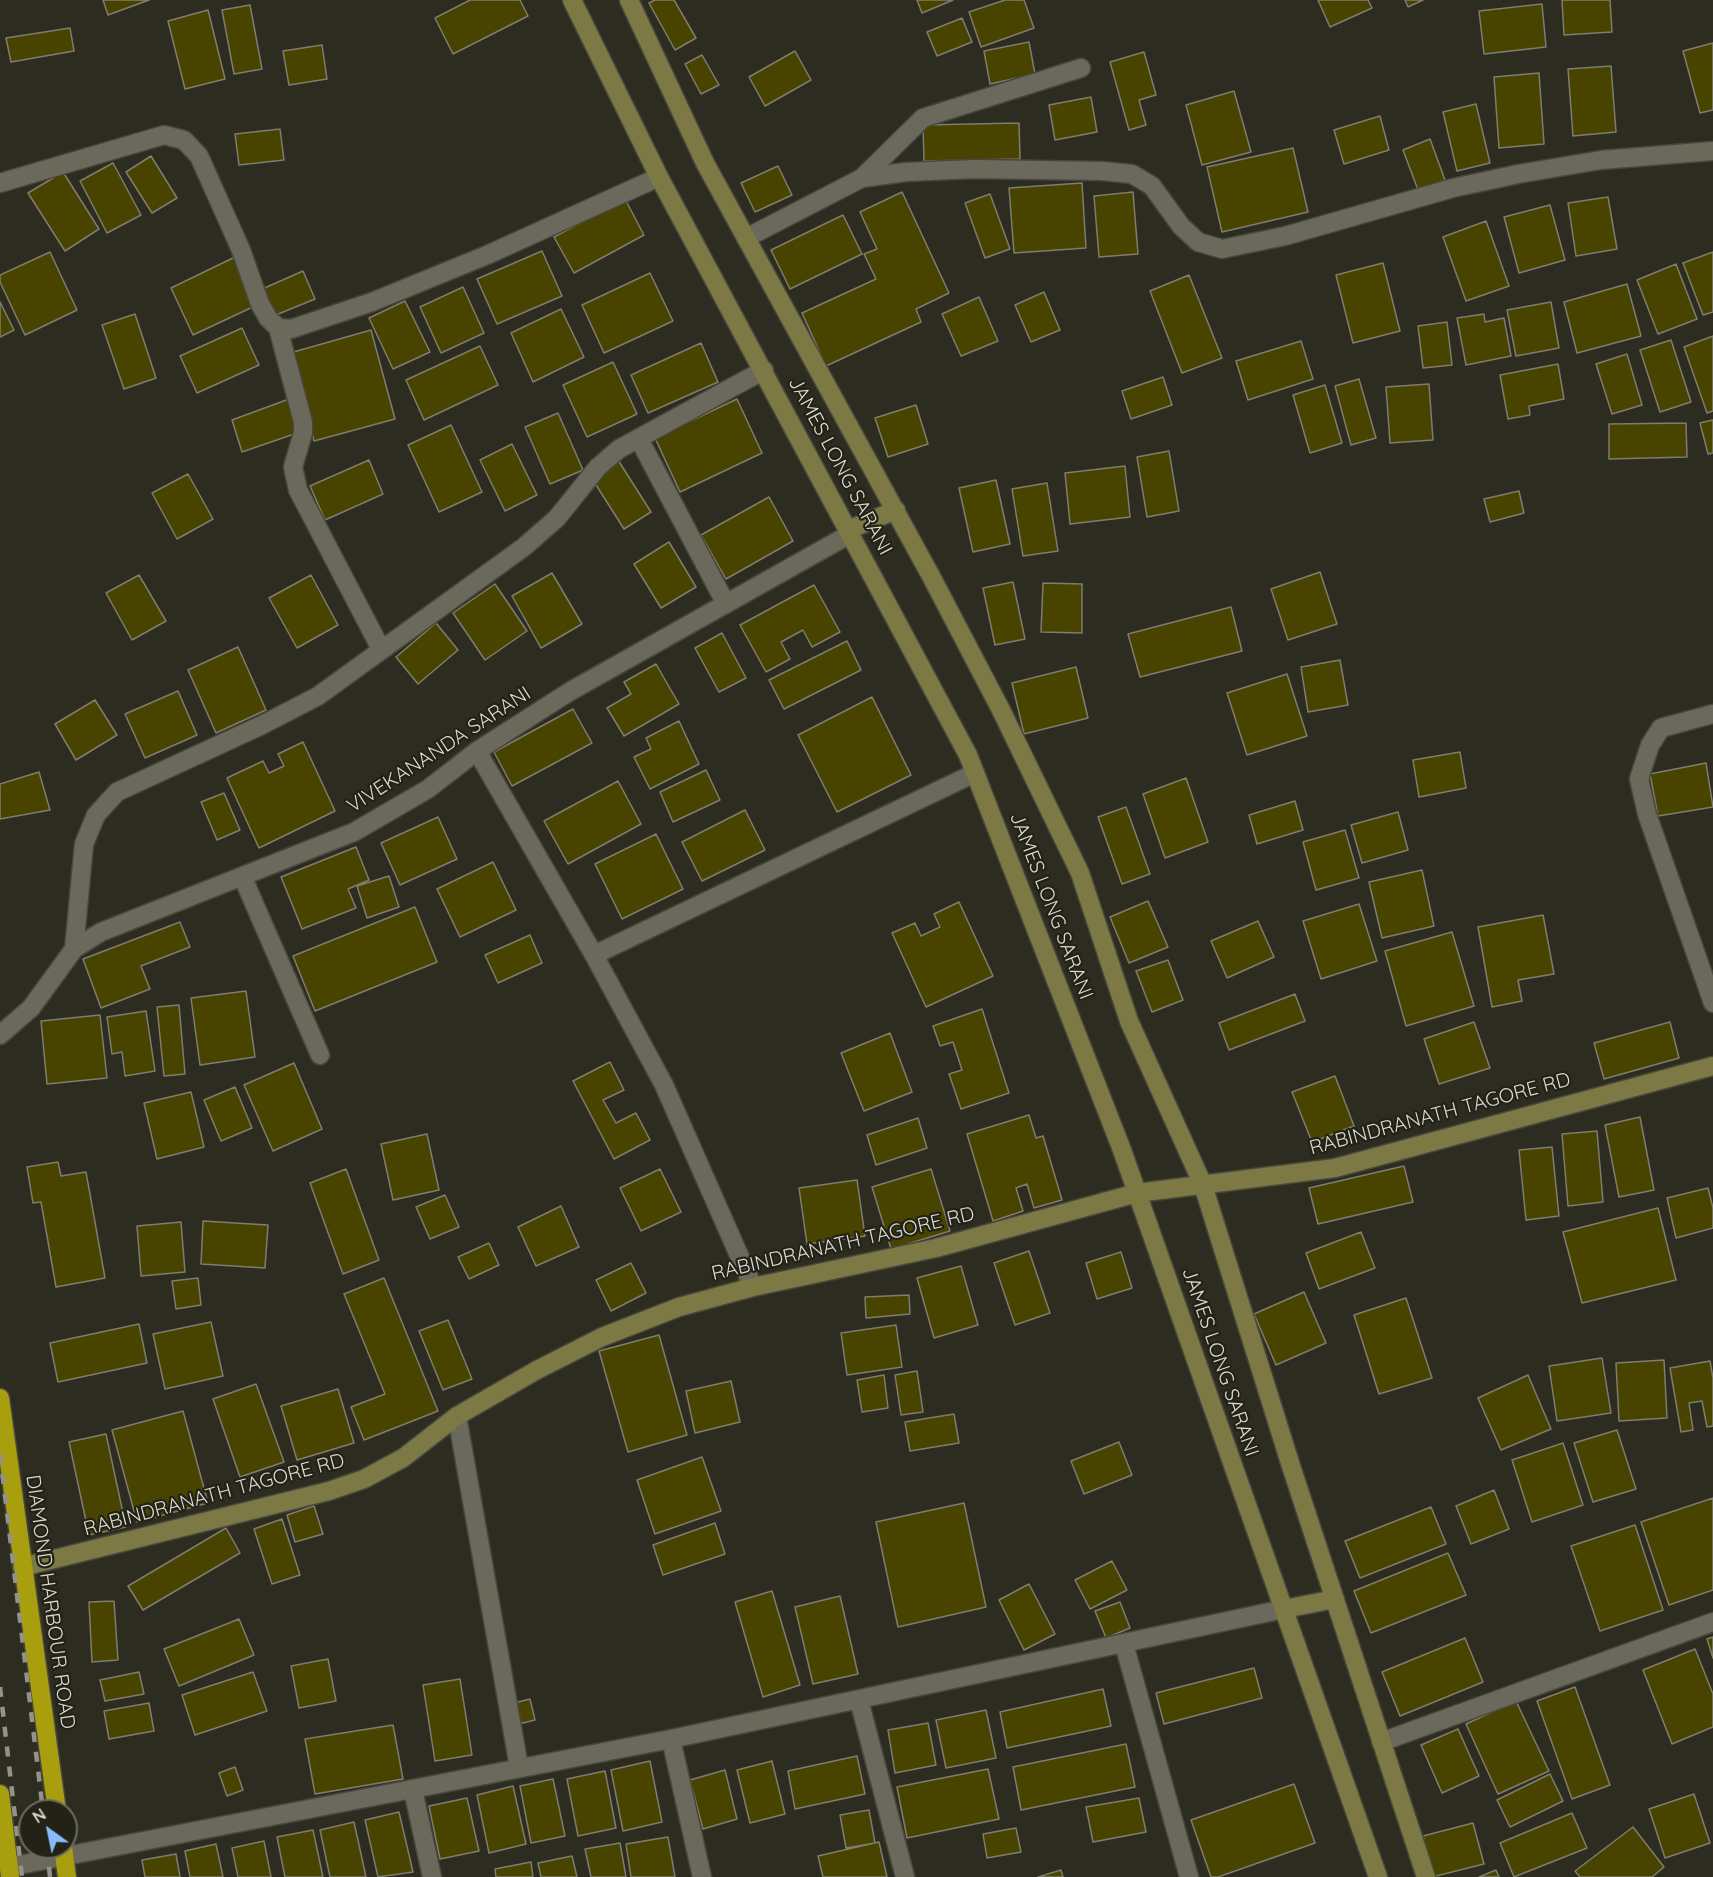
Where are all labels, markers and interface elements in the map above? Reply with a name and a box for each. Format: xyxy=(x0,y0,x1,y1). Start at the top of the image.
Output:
street label: JAMES LONG SARANI xyxy=(783,373,897,559)
street label: VIVEKANANDA SARANI xyxy=(343,682,535,818)
street label: JAMES LONG SARANI xyxy=(1004,809,1098,1003)
street label: RABINDRANATH TAGORE RD xyxy=(1307,1068,1573,1160)
street label: RABINDRANATH TAGORE RD xyxy=(709,1202,977,1286)
street label: JAMES LONG SARANI xyxy=(1176,1264,1264,1460)
street label: RABINDRANATH TAGORE RD xyxy=(81,1449,347,1541)
street label: DIAMOND HARBOUR ROAD xyxy=(20,1473,80,1731)
north arrow xyxy=(18,1799,78,1859)
text: N xyxy=(29,1804,50,1827)

